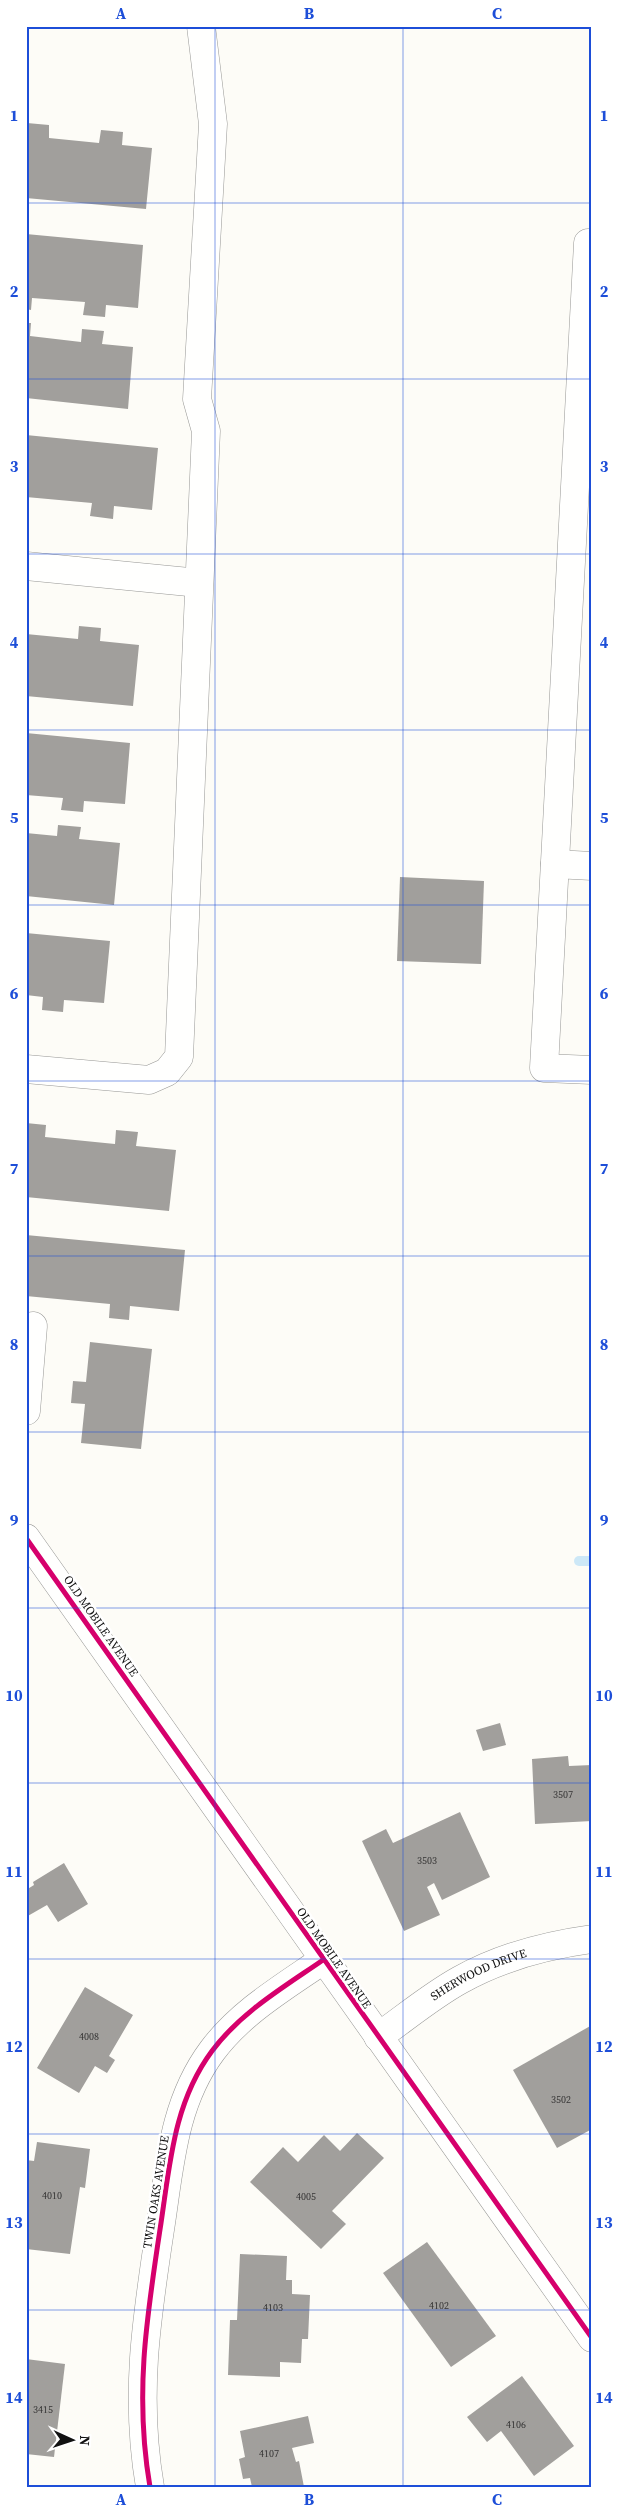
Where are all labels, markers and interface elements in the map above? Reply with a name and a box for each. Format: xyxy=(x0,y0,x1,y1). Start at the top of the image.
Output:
text: A xyxy=(116,2,127,24)
text: B xyxy=(304,2,315,24)
text: C xyxy=(492,2,502,24)
text: 1 xyxy=(10,104,18,126)
text: 1 xyxy=(600,104,608,126)
text: 2 xyxy=(10,280,19,302)
text: 2 xyxy=(600,280,609,302)
text: 3 xyxy=(10,455,19,477)
text: 3 xyxy=(600,455,609,477)
text: 4 xyxy=(10,631,19,653)
text: 4 xyxy=(600,631,609,653)
text: 5 xyxy=(10,806,19,828)
text: 5 xyxy=(600,806,609,828)
text: 6 xyxy=(10,982,19,1004)
text: 6 xyxy=(600,982,609,1004)
text: 7 xyxy=(10,1157,19,1179)
text: 7 xyxy=(600,1157,609,1179)
text: 8 xyxy=(10,1333,18,1355)
text: 8 xyxy=(600,1333,608,1355)
text: 9 xyxy=(10,1509,19,1531)
text: 9 xyxy=(600,1509,609,1531)
street label: OLD MOBILE AVENUE xyxy=(60,1572,142,1680)
text: 10 xyxy=(5,1684,23,1706)
text: 10 xyxy=(595,1684,613,1706)
house number: 3507 xyxy=(553,1788,573,1801)
house number: 3503 xyxy=(417,1854,437,1867)
text: 11 xyxy=(5,1860,23,1882)
text: 11 xyxy=(595,1860,613,1882)
street label: OLD MOBILE AVENUE xyxy=(293,1904,375,2012)
street label: SHERWOOD DRIVE xyxy=(427,1945,528,2004)
house number: 4008 xyxy=(79,2030,99,2043)
text: 12 xyxy=(5,2035,23,2057)
text: 12 xyxy=(595,2035,613,2057)
house number: 3502 xyxy=(551,2093,571,2106)
street label: TWIN OAKS AVENUE xyxy=(139,2134,173,2250)
house number: 4010 xyxy=(42,2189,62,2202)
house number: 4005 xyxy=(296,2190,316,2203)
text: 13 xyxy=(5,2211,23,2233)
text: 13 xyxy=(595,2211,613,2233)
house number: 4102 xyxy=(429,2299,449,2312)
house number: 4103 xyxy=(263,2301,283,2314)
text: 14 xyxy=(5,2386,23,2408)
text: 14 xyxy=(595,2386,613,2408)
house number: 3415 xyxy=(33,2403,53,2416)
north arrow xyxy=(48,2416,98,2466)
house number: 4106 xyxy=(506,2418,526,2431)
text: N xyxy=(75,2435,95,2446)
house number: 4107 xyxy=(259,2447,279,2460)
text: A xyxy=(116,2488,127,2510)
text: B xyxy=(304,2488,315,2510)
text: C xyxy=(492,2488,502,2510)

